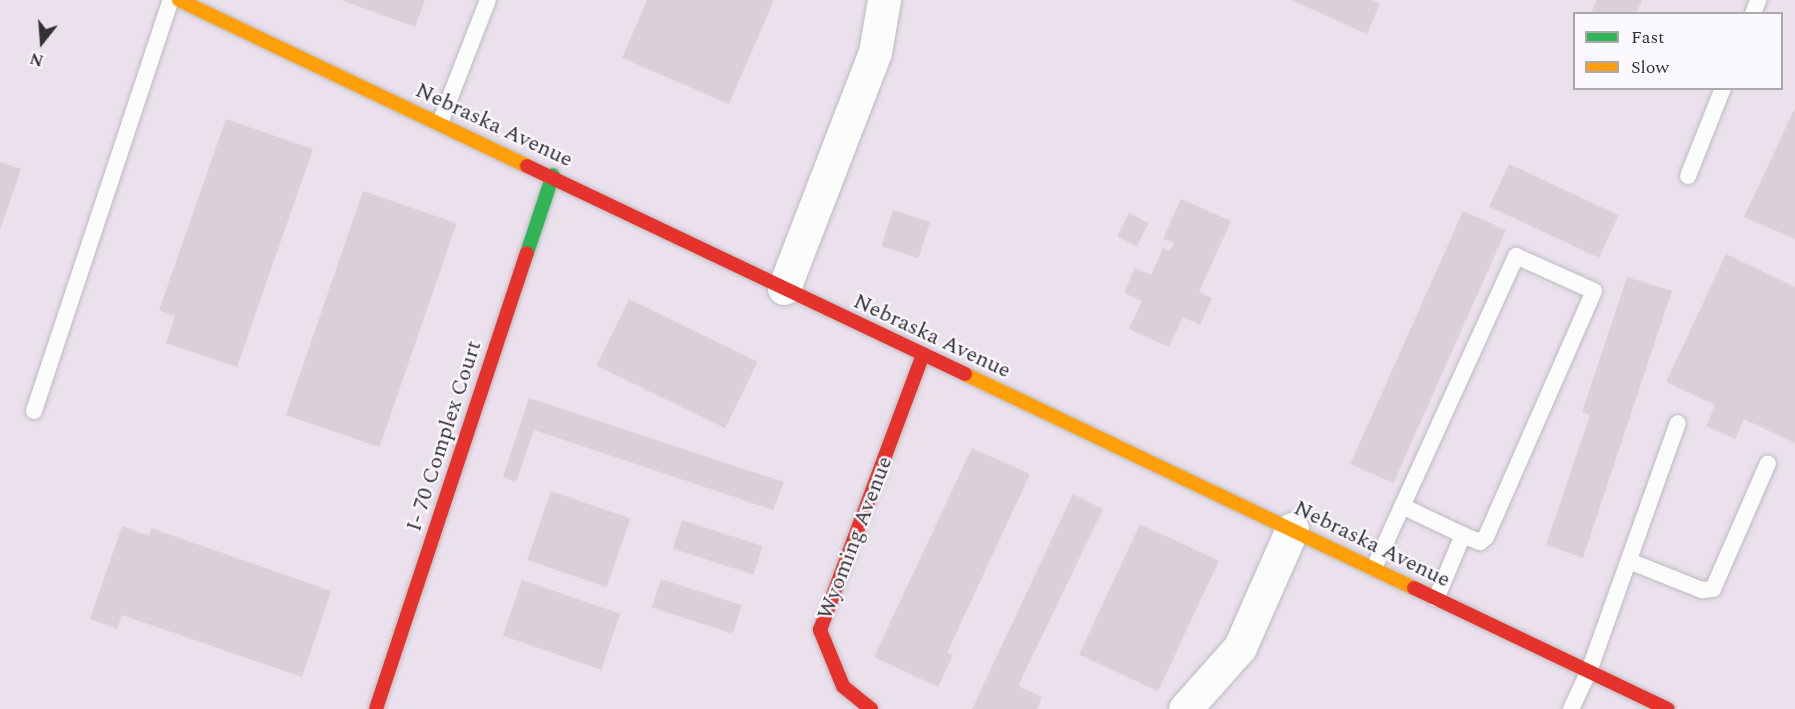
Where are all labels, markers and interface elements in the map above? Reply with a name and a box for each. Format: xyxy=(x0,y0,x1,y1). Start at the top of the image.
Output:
north arrow xyxy=(12,12,72,72)
legend xyxy=(1573,12,1783,90)
text: Fast xyxy=(1631,24,1664,51)
text: N xyxy=(27,46,46,73)
text: Slow xyxy=(1631,54,1669,81)
street label: Nebraska Avenue xyxy=(411,77,577,173)
street label: Nebraska Avenue xyxy=(849,288,1015,384)
street label: I- 70 Complex Court xyxy=(401,337,487,535)
street label: Wyoming Avenue xyxy=(812,453,898,623)
street label: Nebraska Avenue xyxy=(1290,495,1454,593)

